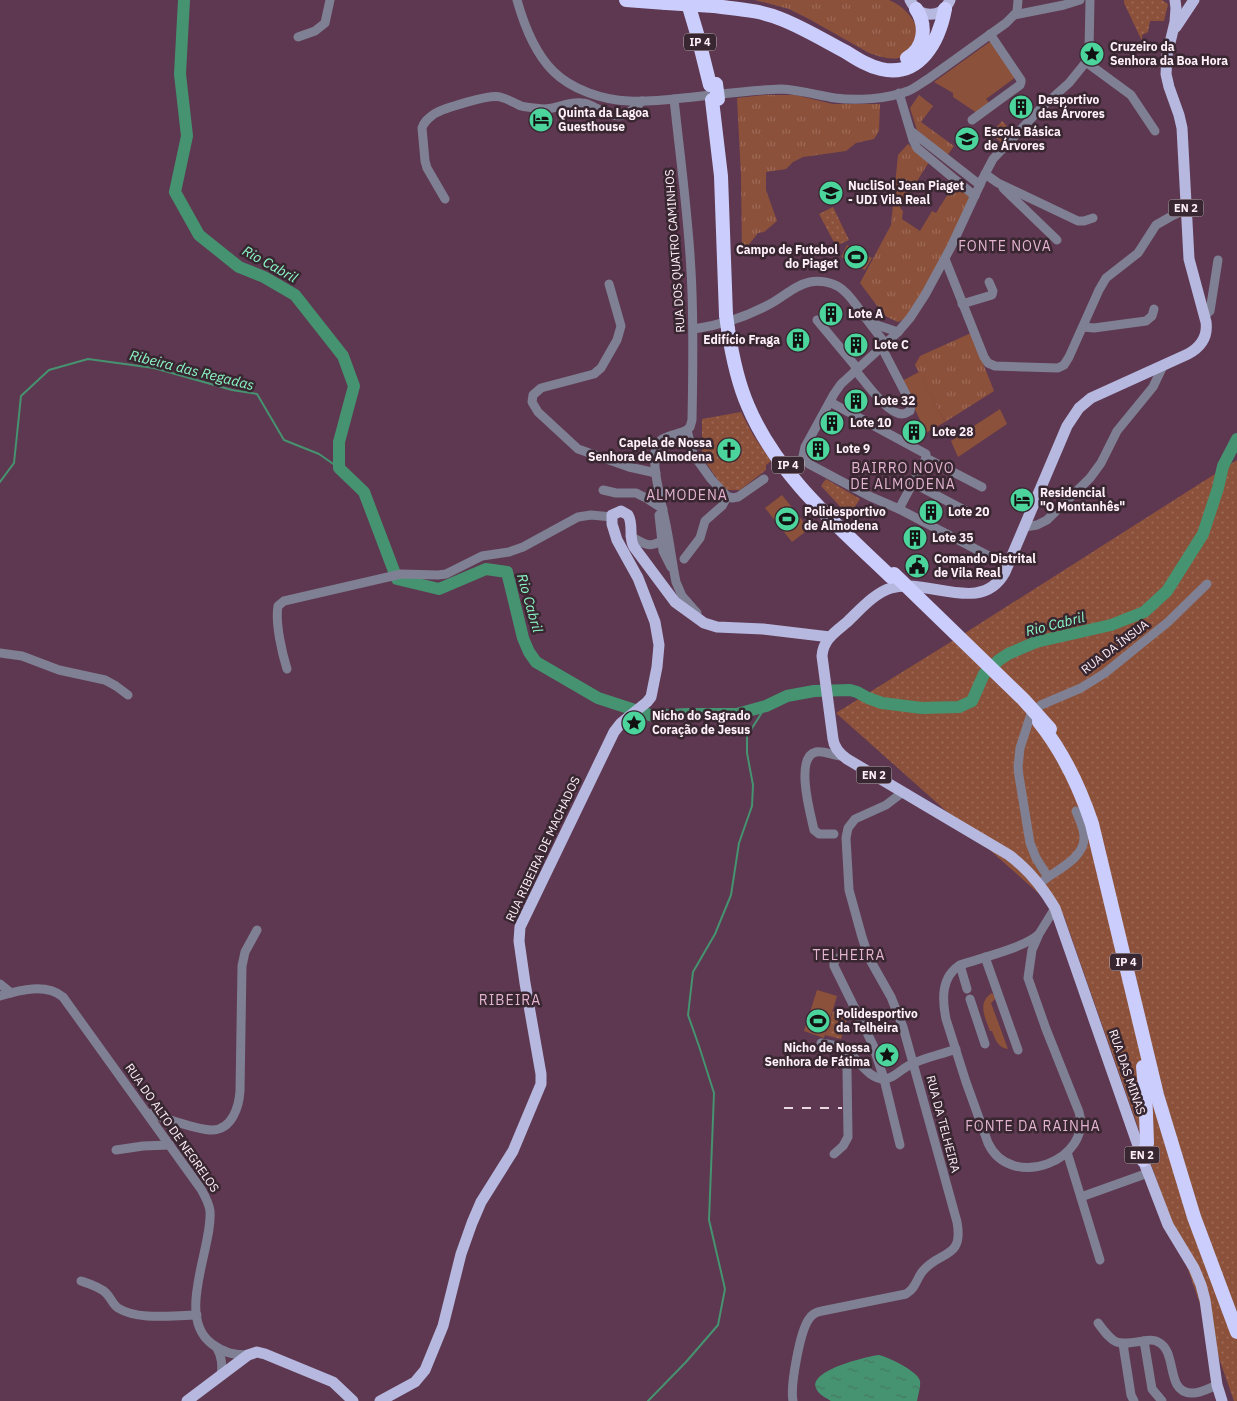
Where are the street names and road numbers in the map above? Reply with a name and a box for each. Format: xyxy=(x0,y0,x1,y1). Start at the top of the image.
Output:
road number: IP 4 xyxy=(684,34,716,51)
street label: RUA DOS QUATRO CAMINHOS xyxy=(661,169,688,333)
road number: EN 2 xyxy=(1168,200,1204,217)
road number: IP 4 xyxy=(772,456,804,474)
street label: RUA DA ÍNSUA xyxy=(1078,616,1152,677)
road number: EN 2 xyxy=(856,766,892,784)
street label: RUA RIBEIRA DE MACHADOS xyxy=(502,774,583,924)
road number: IP 4 xyxy=(1110,954,1142,970)
street label: RUA DAS MINAS xyxy=(1106,1027,1149,1116)
street label: RUA DO ALTO DE NEGRELOS xyxy=(122,1060,223,1195)
street label: RUA DA TELHEIRA xyxy=(923,1074,964,1174)
road number: EN 2 xyxy=(1124,1146,1160,1164)

